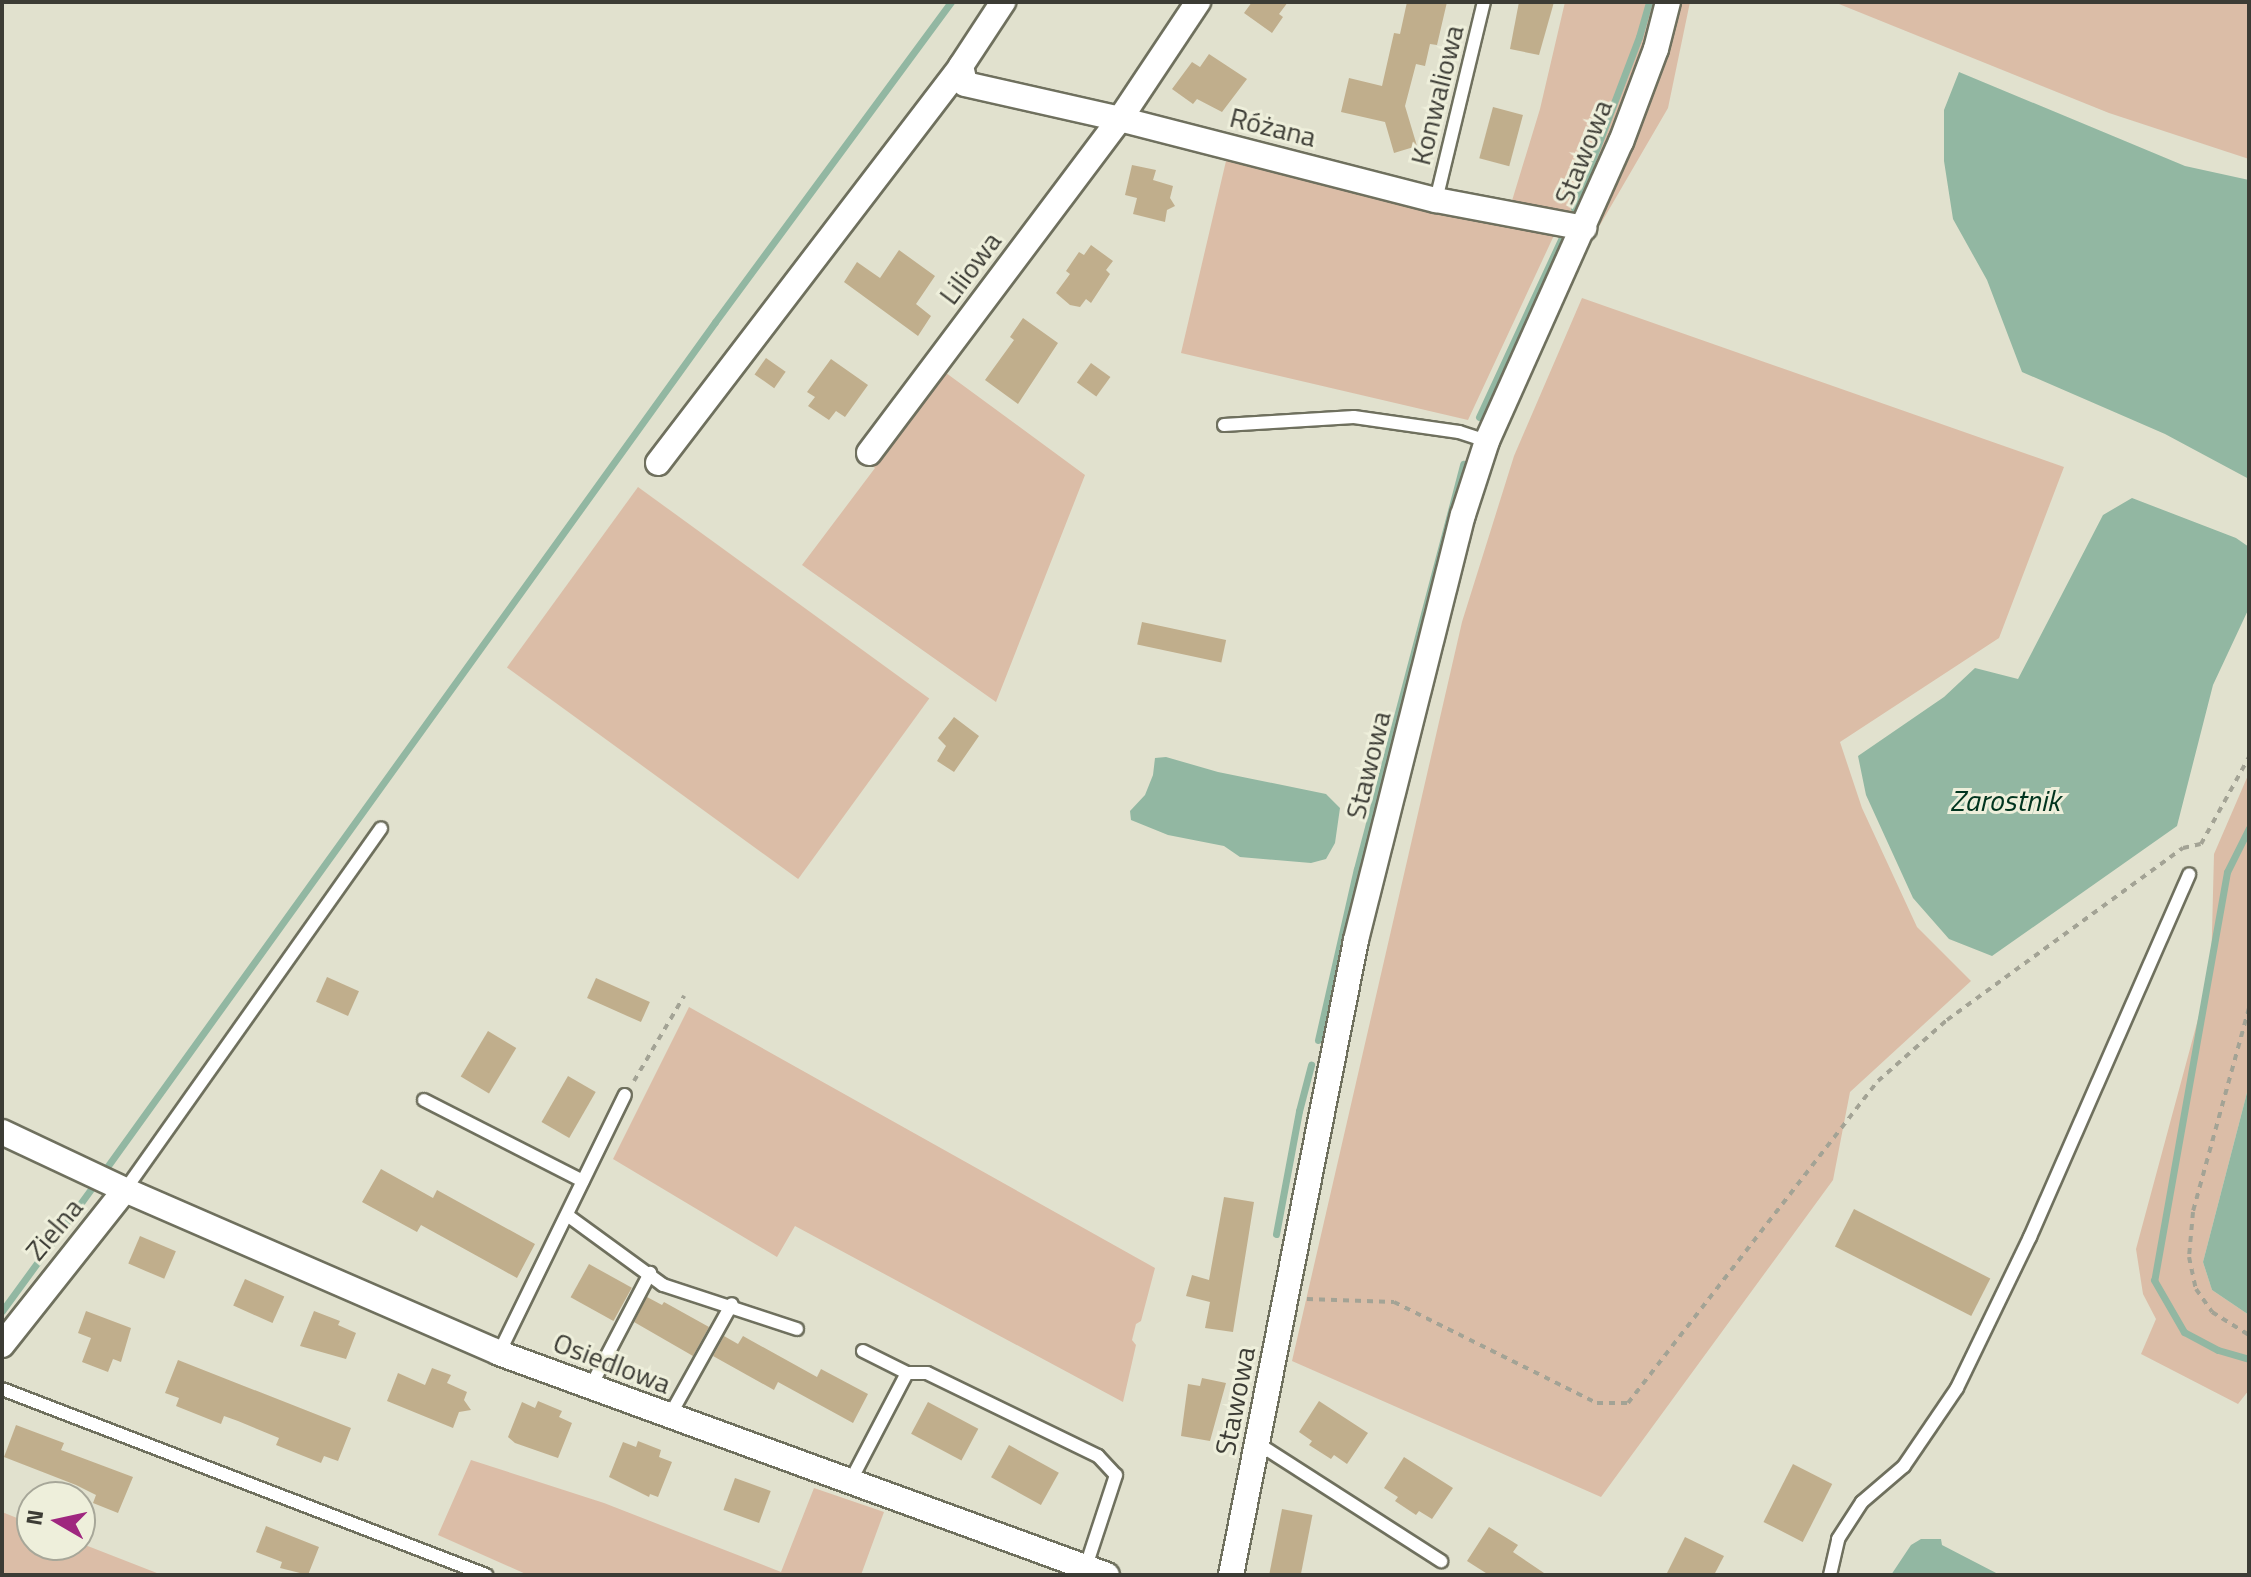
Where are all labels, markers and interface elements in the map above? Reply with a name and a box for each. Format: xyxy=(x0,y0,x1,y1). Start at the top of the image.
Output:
street label: Konwaliowa xyxy=(1403,22,1471,168)
street label: Stawowa xyxy=(1547,95,1619,209)
street label: Różana xyxy=(1226,100,1320,154)
street label: Liliowa xyxy=(932,225,1008,311)
street label: Stawowa xyxy=(1338,708,1398,822)
water label: Zarostnik xyxy=(1950,782,2060,818)
street label: Zielna xyxy=(18,1191,90,1267)
street label: Osiedlowa xyxy=(549,1325,675,1401)
street label: Stawowa xyxy=(1208,1344,1262,1458)
north arrow xyxy=(16,1481,96,1561)
text: N xyxy=(16,1507,52,1528)

